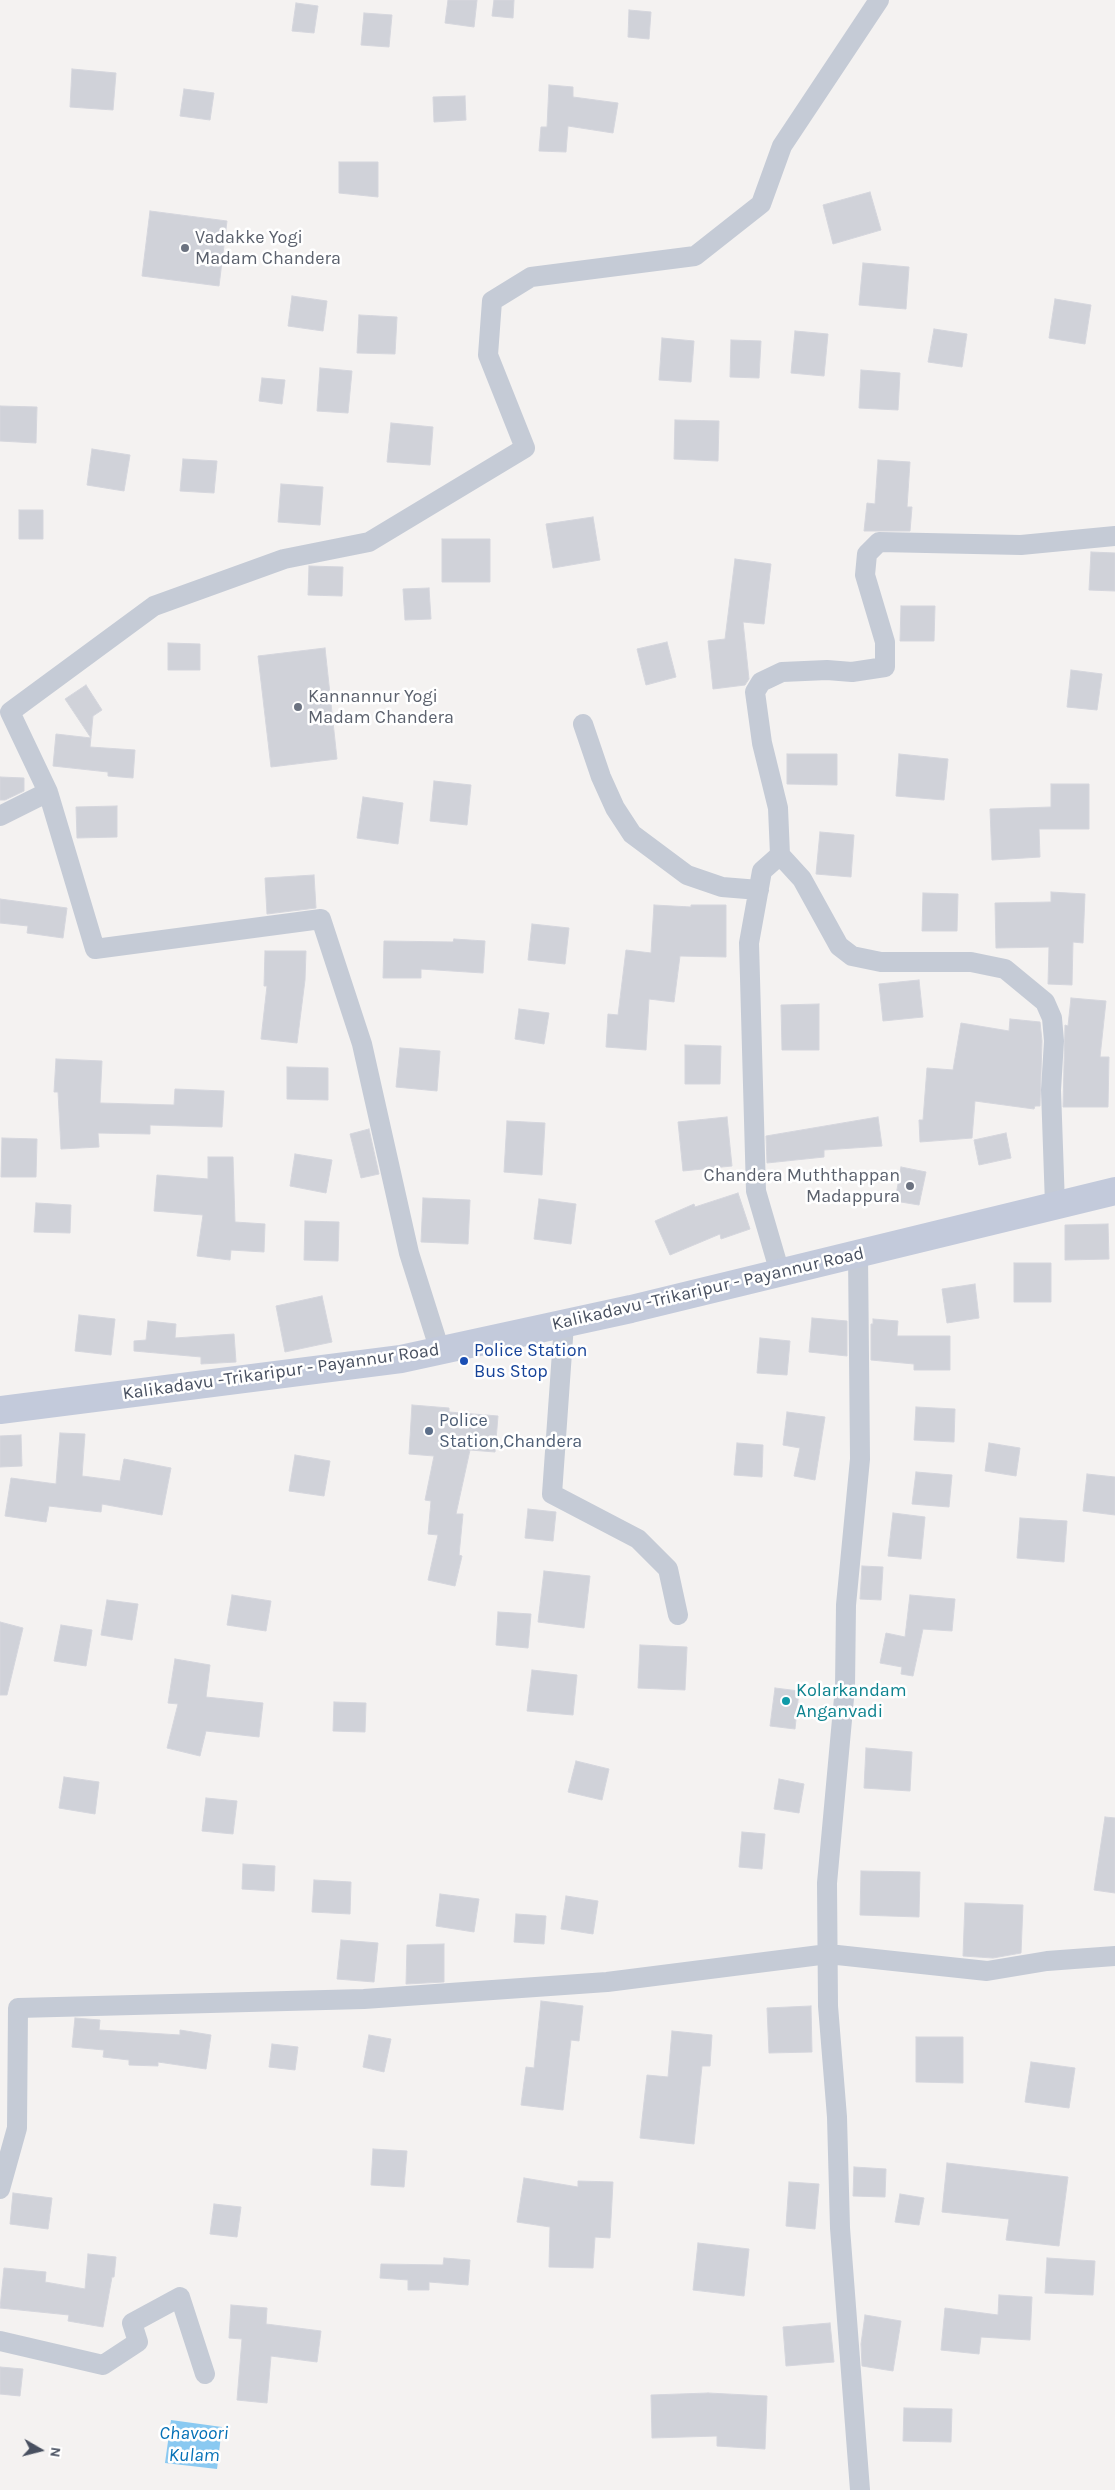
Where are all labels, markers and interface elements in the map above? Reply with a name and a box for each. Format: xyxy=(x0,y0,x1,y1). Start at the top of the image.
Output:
place label: Vadakke Yogi Madam Chandera xyxy=(195,227,341,270)
marker: Vadakke Yogi Madam Chandera xyxy=(179,242,191,254)
place label: Kannannur Yogi Madam Chandera xyxy=(308,686,454,729)
marker: Kannannur Yogi Madam Chandera xyxy=(292,701,304,713)
place label: Chandera Muththappan Madappura xyxy=(704,1165,900,1208)
marker: Chandera Muththappan Madappura xyxy=(904,1180,916,1192)
street label: Kalikadavu -Trikaripur - Payannur Road xyxy=(550,1243,866,1335)
street label: Kalikadavu -Trikaripur - Payannur Road xyxy=(121,1339,441,1405)
place label: Police Station Bus Stop xyxy=(474,1340,587,1382)
marker: Police Station Bus Stop xyxy=(458,1355,470,1367)
place label: Police Station,Chandera xyxy=(439,1410,582,1452)
marker: Police Station,Chandera xyxy=(423,1425,435,1437)
place label: Kolarkandam Anganvadi xyxy=(796,1680,907,1722)
marker: Kolarkandam Anganvadi xyxy=(780,1695,792,1707)
water label: Chavoori Kulam xyxy=(159,2423,229,2467)
north arrow xyxy=(15,2425,65,2475)
text: N xyxy=(46,2446,64,2458)

